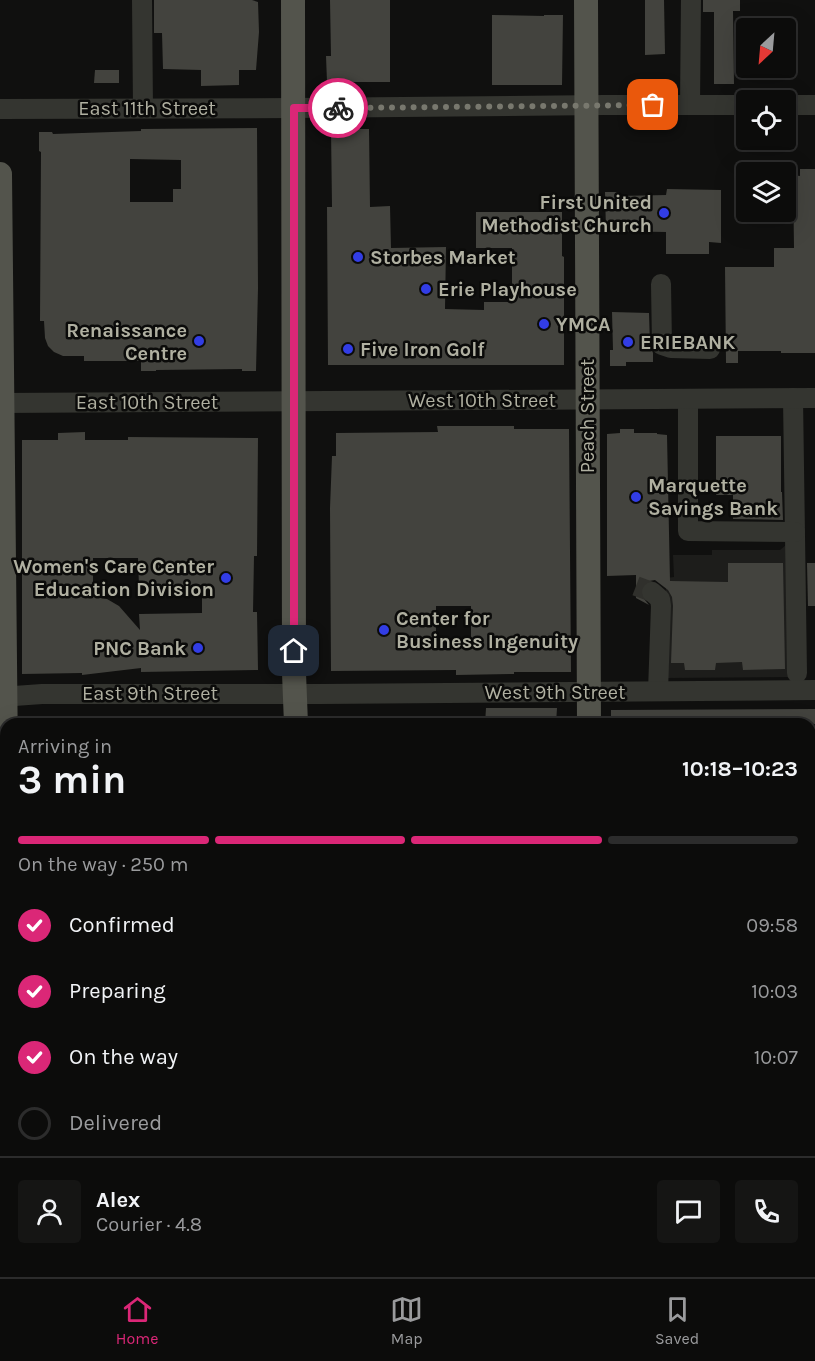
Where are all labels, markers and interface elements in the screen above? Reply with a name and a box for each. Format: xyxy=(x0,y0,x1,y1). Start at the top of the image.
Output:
north arrow xyxy=(736,18,796,78)
map controls xyxy=(736,18,796,222)
courier xyxy=(308,78,368,138)
pin xyxy=(627,79,678,130)
icon: bag xyxy=(636,88,669,121)
button: locate xyxy=(736,90,796,150)
icon: bike xyxy=(322,92,355,125)
street label: East 11th Street xyxy=(78,97,216,120)
button: layers xyxy=(736,162,796,222)
place label: First United Methodist Church xyxy=(481,191,652,237)
marker: First United Methodist Church xyxy=(657,206,671,220)
place label: Storbes Market xyxy=(370,246,516,269)
marker: Storbes Market xyxy=(351,250,365,264)
place label: Erie Playhouse xyxy=(438,278,577,301)
marker: Erie Playhouse xyxy=(419,282,433,296)
place label: YMCA xyxy=(556,313,611,336)
marker: YMCA xyxy=(537,317,551,331)
place label: Renaissance Centre xyxy=(66,319,187,365)
place label: ERIEBANK xyxy=(640,331,735,354)
marker: Renaissance Centre xyxy=(192,334,206,348)
marker: ERIEBANK xyxy=(621,335,635,349)
place label: Five Iron Golf xyxy=(360,338,485,361)
marker: Five Iron Golf xyxy=(341,342,355,356)
street label: Peach Street xyxy=(576,358,599,473)
street label: West 10th Street xyxy=(408,389,556,412)
street label: East 10th Street xyxy=(76,391,219,414)
place label: Marquette Savings Bank xyxy=(648,474,778,520)
marker: Marquette Savings Bank xyxy=(629,490,643,504)
place label: Women's Care Center Education Division xyxy=(13,555,214,601)
marker: Women's Care Center Education Division xyxy=(219,571,233,585)
place label: Center for Business Ingenuity xyxy=(396,607,578,653)
marker: Center for Business Ingenuity xyxy=(377,623,391,637)
pin xyxy=(268,625,319,676)
icon: home xyxy=(277,634,310,667)
place label: PNC Bank xyxy=(93,637,186,660)
marker: PNC Bank xyxy=(191,641,205,655)
street label: West 9th Street xyxy=(484,681,626,704)
street label: East 9th Street xyxy=(82,682,218,705)
text: Arriving in xyxy=(18,735,112,758)
text: 10:18–10:23 xyxy=(682,756,798,782)
text: 3 min xyxy=(18,757,126,803)
text: On the way · 250 m xyxy=(18,853,188,876)
icon: check xyxy=(18,909,51,942)
text: Confirmed xyxy=(69,912,175,938)
text: 09:58 xyxy=(746,914,798,937)
icon: check xyxy=(18,975,51,1008)
text: Preparing xyxy=(69,978,166,1004)
text: 10:03 xyxy=(751,980,798,1003)
icon: check xyxy=(18,1041,51,1074)
text: On the way xyxy=(69,1044,178,1070)
text: 10:07 xyxy=(754,1046,798,1069)
text: Delivered xyxy=(69,1110,162,1136)
button: person xyxy=(18,1180,81,1243)
button: chat xyxy=(657,1180,720,1243)
button: phone xyxy=(735,1180,798,1243)
text: Alex xyxy=(96,1187,140,1213)
text: Courier · 4.8 xyxy=(96,1213,202,1236)
tab: Home xyxy=(116,1293,158,1348)
tab: Map xyxy=(390,1293,423,1348)
tab: Saved xyxy=(655,1293,699,1348)

